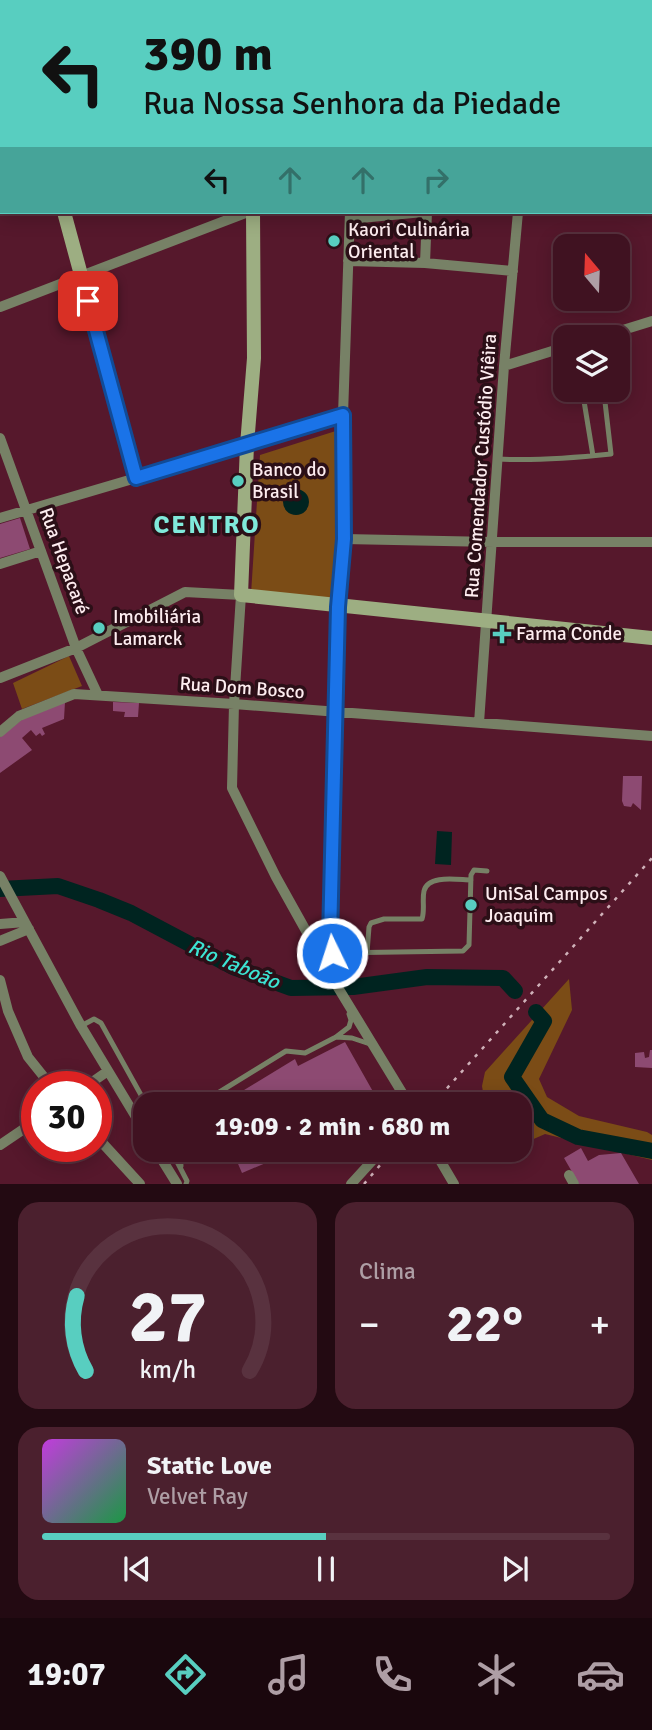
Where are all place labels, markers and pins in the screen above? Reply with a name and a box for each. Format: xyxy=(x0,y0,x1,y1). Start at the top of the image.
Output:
place label: Kaori Culinária Oriental xyxy=(348,218,470,264)
marker: Kaori Culinária Oriental xyxy=(326,233,342,249)
pin xyxy=(58,271,118,331)
place label: Banco do Brasil xyxy=(252,458,326,504)
marker: Banco do Brasil xyxy=(230,473,246,489)
place label: Imobiliária Lamarck xyxy=(113,605,201,651)
marker: Imobiliária Lamarck xyxy=(91,620,107,636)
place label: Farma Conde xyxy=(516,622,622,646)
marker: Farma Conde xyxy=(494,626,510,642)
place label: UniSal Campos Joaquim xyxy=(485,882,608,928)
marker: UniSal Campos Joaquim xyxy=(463,897,479,913)

